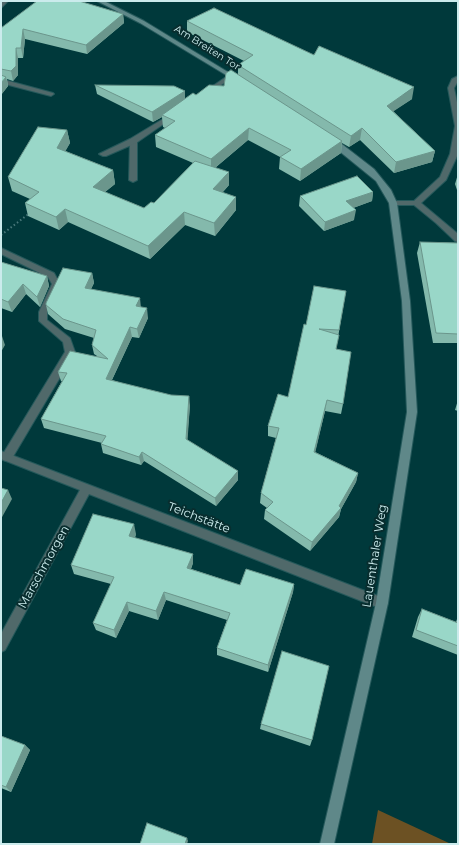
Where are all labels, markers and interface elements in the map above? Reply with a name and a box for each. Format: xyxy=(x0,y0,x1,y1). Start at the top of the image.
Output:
street label: Am Breiten Tor xyxy=(172,23,242,73)
street label: Teichstätte xyxy=(166,500,232,536)
street label: Lauenthaler Weg xyxy=(360,503,390,609)
street label: Marschmorgen xyxy=(15,523,73,611)

